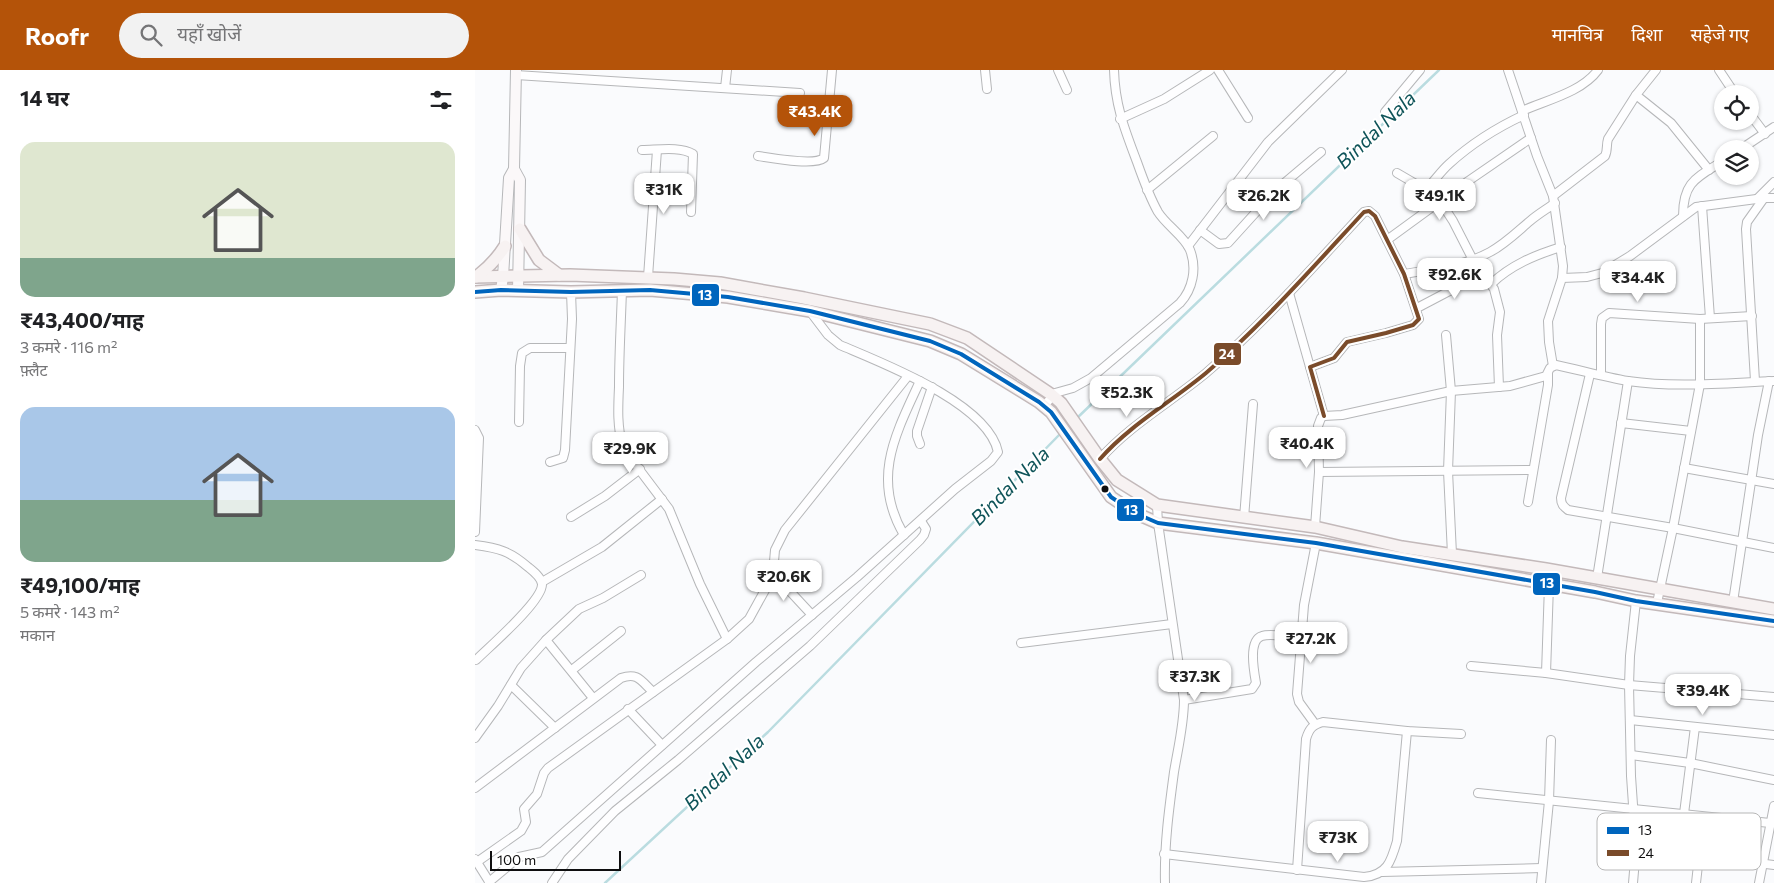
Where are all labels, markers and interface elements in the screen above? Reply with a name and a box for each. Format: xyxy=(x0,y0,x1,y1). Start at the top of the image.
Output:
search box xyxy=(119,13,469,58)
text: Roofr xyxy=(25,21,89,50)
icon: search xyxy=(137,21,165,49)
text: यहाँ खोजें xyxy=(177,22,241,45)
text: मानचित्र xyxy=(1552,23,1603,45)
text: दिशा xyxy=(1631,23,1662,45)
text: सहेजे गए xyxy=(1690,23,1749,45)
text: 14 घर xyxy=(20,85,69,110)
water label: Bindal Nala xyxy=(1330,85,1420,173)
map controls xyxy=(1714,85,1759,185)
button: locate xyxy=(1714,85,1759,130)
icon: filters xyxy=(427,86,455,114)
pin: ₹43.4K xyxy=(774,94,856,137)
text: ₹43.4K xyxy=(788,101,842,120)
button: layers xyxy=(1714,140,1759,185)
pin: ₹31K xyxy=(634,172,694,215)
icon: home xyxy=(193,175,283,265)
pin: ₹26.2K xyxy=(1223,178,1305,221)
pin: ₹49.1K xyxy=(1399,178,1481,221)
text: ₹31K xyxy=(645,179,683,198)
text: ₹26.2K xyxy=(1237,185,1291,204)
text: ₹49.1K xyxy=(1415,185,1465,204)
pin: ₹92.6K xyxy=(1414,258,1496,300)
pin: ₹34.4K xyxy=(1597,260,1679,303)
text: ₹92.6K xyxy=(1428,264,1482,283)
text: ₹34.4K xyxy=(1611,267,1665,286)
line badge: 13 xyxy=(691,283,720,307)
text: 13 xyxy=(698,286,712,303)
text: ₹43,400/माह xyxy=(20,307,144,332)
text: 3 कमरे · 116 m² xyxy=(20,337,117,356)
line badge: 24 xyxy=(1213,342,1242,366)
text: 24 xyxy=(1219,345,1236,362)
text: फ़्लैट xyxy=(20,360,48,379)
pin: ₹52.3K xyxy=(1086,376,1168,418)
text: ₹52.3K xyxy=(1101,382,1153,401)
pin: ₹40.4K xyxy=(1266,426,1348,469)
pin: ₹29.9K xyxy=(589,432,671,474)
text: ₹40.4K xyxy=(1280,433,1334,452)
text: ₹29.9K xyxy=(603,438,657,457)
icon: home xyxy=(193,440,283,530)
water label: Bindal Nala xyxy=(965,441,1054,530)
unlabelled marker xyxy=(1100,484,1110,494)
line badge: 13 xyxy=(1116,498,1145,522)
text: 13 xyxy=(1124,501,1138,518)
pin: ₹20.6K xyxy=(743,560,825,602)
text: ₹20.6K xyxy=(757,566,811,585)
text: ₹49,100/माह xyxy=(20,572,140,597)
line badge: 13 xyxy=(1532,572,1561,596)
text: 13 xyxy=(1540,574,1554,591)
text: 5 कमरे · 143 m² xyxy=(20,602,120,621)
pin: ₹27.2K xyxy=(1270,622,1352,664)
text: मकान xyxy=(20,625,55,644)
text: ₹27.2K xyxy=(1286,628,1336,647)
pin: ₹37.3K xyxy=(1154,660,1236,702)
text: ₹37.3K xyxy=(1169,666,1221,685)
pin: ₹39.4K xyxy=(1662,674,1744,716)
text: ₹39.4K xyxy=(1676,680,1730,699)
water label: Bindal Nala xyxy=(678,728,769,815)
legend xyxy=(1597,813,1761,870)
pin: ₹73K xyxy=(1308,820,1368,863)
text: 13 xyxy=(1638,821,1652,838)
text: ₹73K xyxy=(1318,827,1358,846)
text: 24 xyxy=(1638,844,1655,861)
scale bar xyxy=(490,848,621,871)
text: 100 m xyxy=(497,851,536,868)

